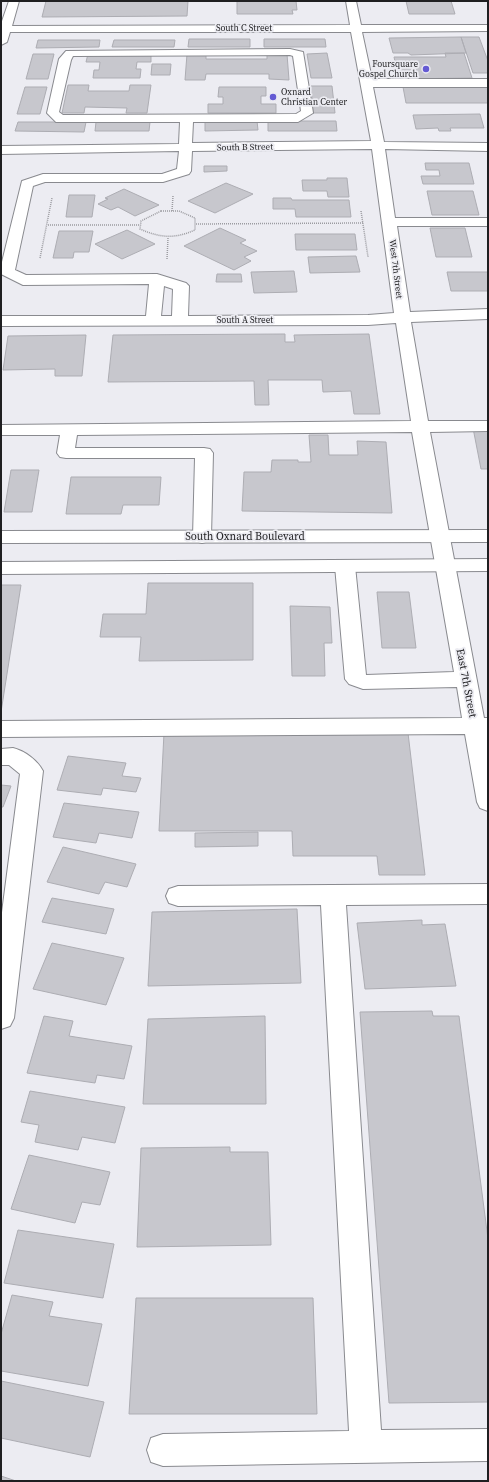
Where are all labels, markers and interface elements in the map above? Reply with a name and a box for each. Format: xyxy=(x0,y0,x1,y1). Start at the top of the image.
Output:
street label: South C Street xyxy=(216,22,272,34)
place label: Foursquare Gospel Church xyxy=(359,58,419,80)
marker: Foursquare Gospel Church xyxy=(421,64,431,74)
place label: Oxnard Christian Center xyxy=(281,86,347,108)
marker: Oxnard Christian Center xyxy=(268,92,278,102)
street label: South B Street xyxy=(217,141,273,153)
street label: West 7th Street xyxy=(386,239,406,299)
street label: South A Street xyxy=(217,314,273,326)
street label: South Oxnard Boulevard xyxy=(185,529,306,544)
street label: East 7th Street xyxy=(452,647,481,719)

